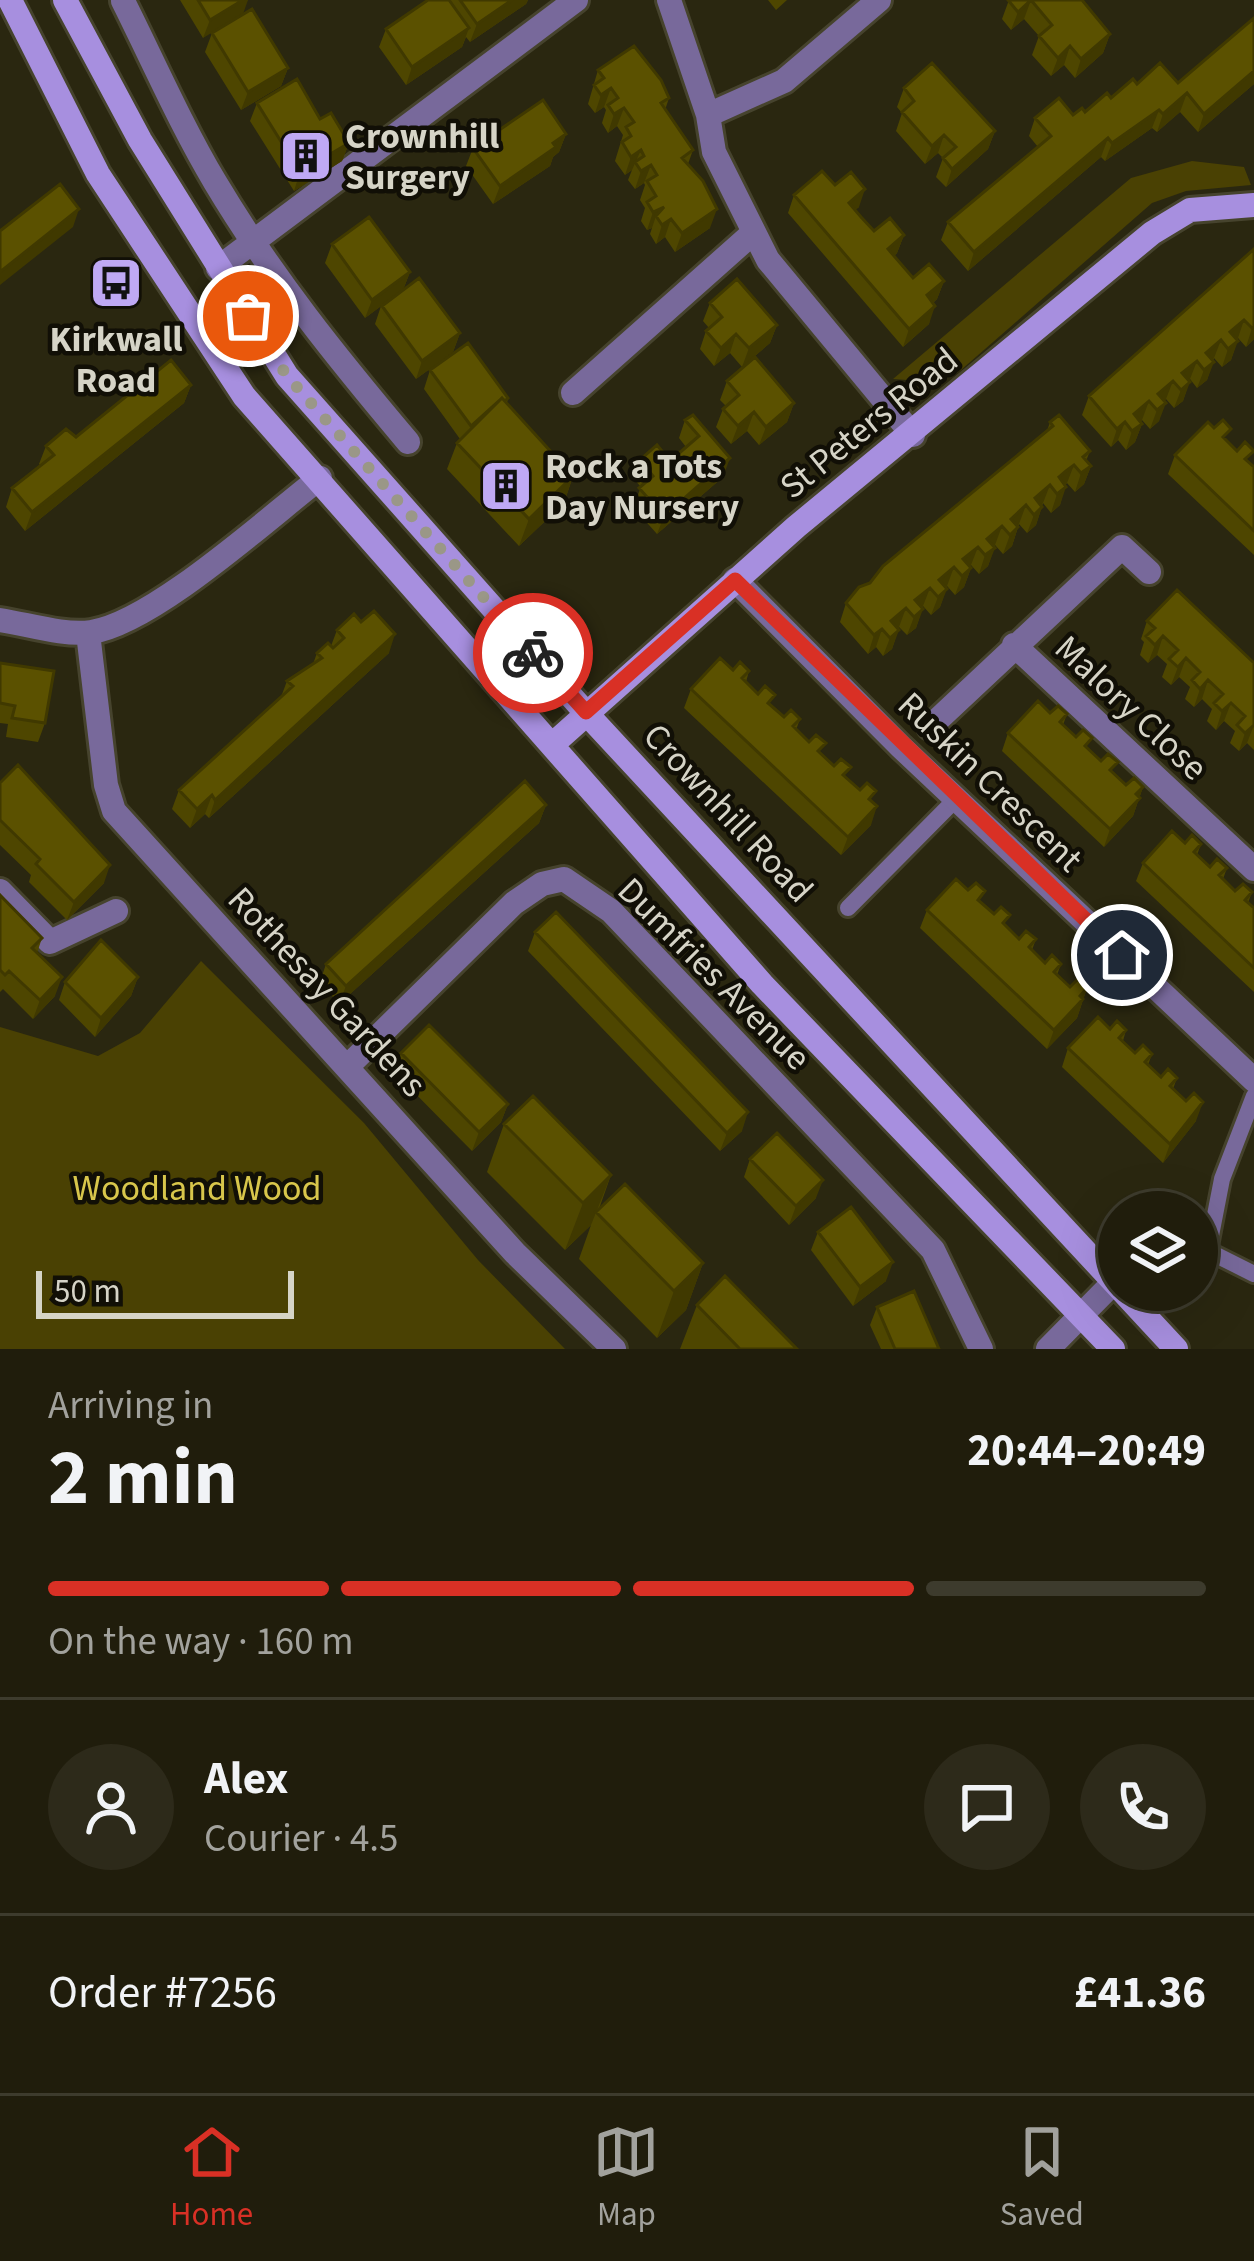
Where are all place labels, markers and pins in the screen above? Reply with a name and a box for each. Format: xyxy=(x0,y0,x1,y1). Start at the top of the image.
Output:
place label: Crownhill Surgery xyxy=(345,111,499,203)
building icon: Crownhill Surgery xyxy=(278,128,334,184)
bus stop icon: Kirkwall Road xyxy=(88,255,144,311)
pin xyxy=(197,265,299,367)
place label: Kirkwall Road xyxy=(49,314,183,406)
place label: Rock a Tots Day Nursery xyxy=(545,441,739,533)
building icon: Rock a Tots Day Nursery xyxy=(478,458,534,514)
pin xyxy=(1071,904,1173,1006)

